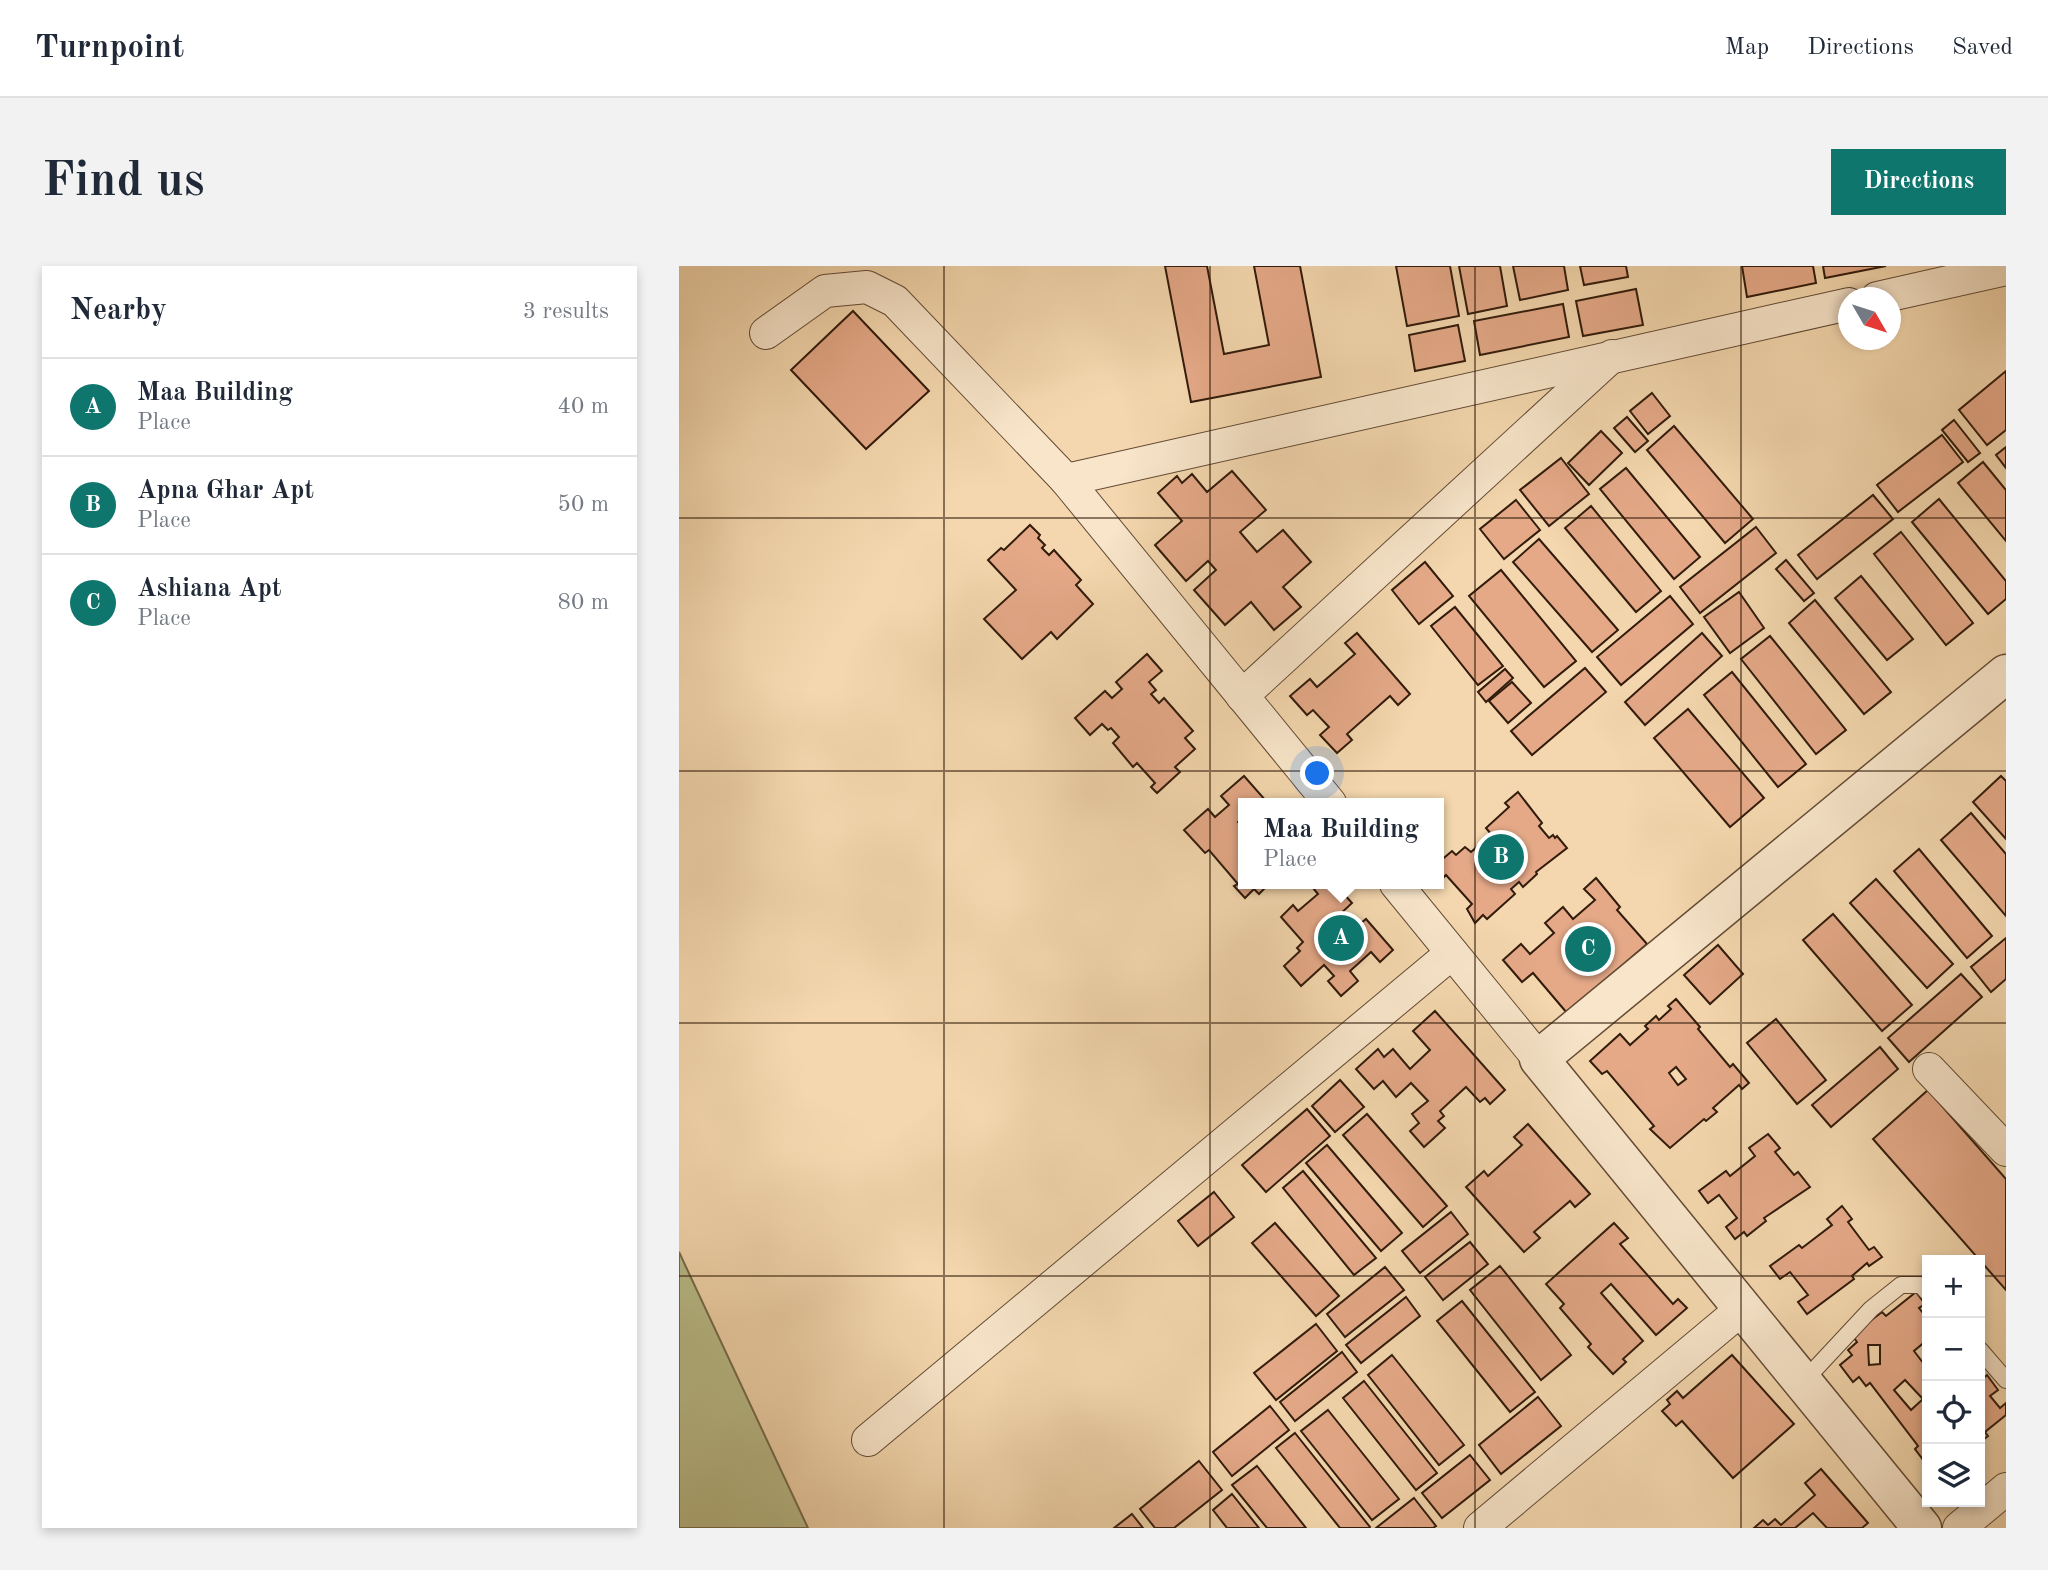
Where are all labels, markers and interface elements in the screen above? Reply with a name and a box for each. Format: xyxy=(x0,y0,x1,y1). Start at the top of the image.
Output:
text: Turnpoint xyxy=(35,32,184,65)
text: Map xyxy=(1725,36,1769,60)
text: Directions xyxy=(1807,36,1914,60)
text: Saved xyxy=(1952,36,2013,60)
button: Directions xyxy=(1831,149,2006,215)
text: Find us xyxy=(42,158,205,207)
north arrow xyxy=(1838,287,1901,350)
text: Nearby xyxy=(70,296,167,326)
text: 3 results xyxy=(523,300,609,323)
text: Maa Building xyxy=(137,380,293,406)
text: A xyxy=(84,395,102,418)
text: 40 m xyxy=(558,395,609,418)
text: Place xyxy=(137,411,191,434)
text: Apna Ghar Apt xyxy=(137,478,314,504)
text: B xyxy=(85,493,101,516)
text: 50 m xyxy=(558,493,609,516)
text: Place xyxy=(137,509,191,532)
text: Ashiana Apt xyxy=(137,576,281,602)
text: C xyxy=(85,591,101,614)
text: 80 m xyxy=(558,591,609,614)
text: Place xyxy=(137,607,191,630)
your location xyxy=(1300,756,1334,790)
popup xyxy=(1238,798,1444,889)
text: Maa Building xyxy=(1263,817,1419,843)
pin: B xyxy=(1478,831,1524,883)
text: Place xyxy=(1263,848,1317,871)
pin: A xyxy=(1318,912,1364,964)
pin: C xyxy=(1565,923,1611,975)
map controls xyxy=(1922,1255,1985,1507)
button: + xyxy=(1922,1255,1985,1318)
button: − xyxy=(1922,1318,1985,1381)
button: locate xyxy=(1922,1381,1985,1444)
button: layers xyxy=(1922,1444,1985,1507)

